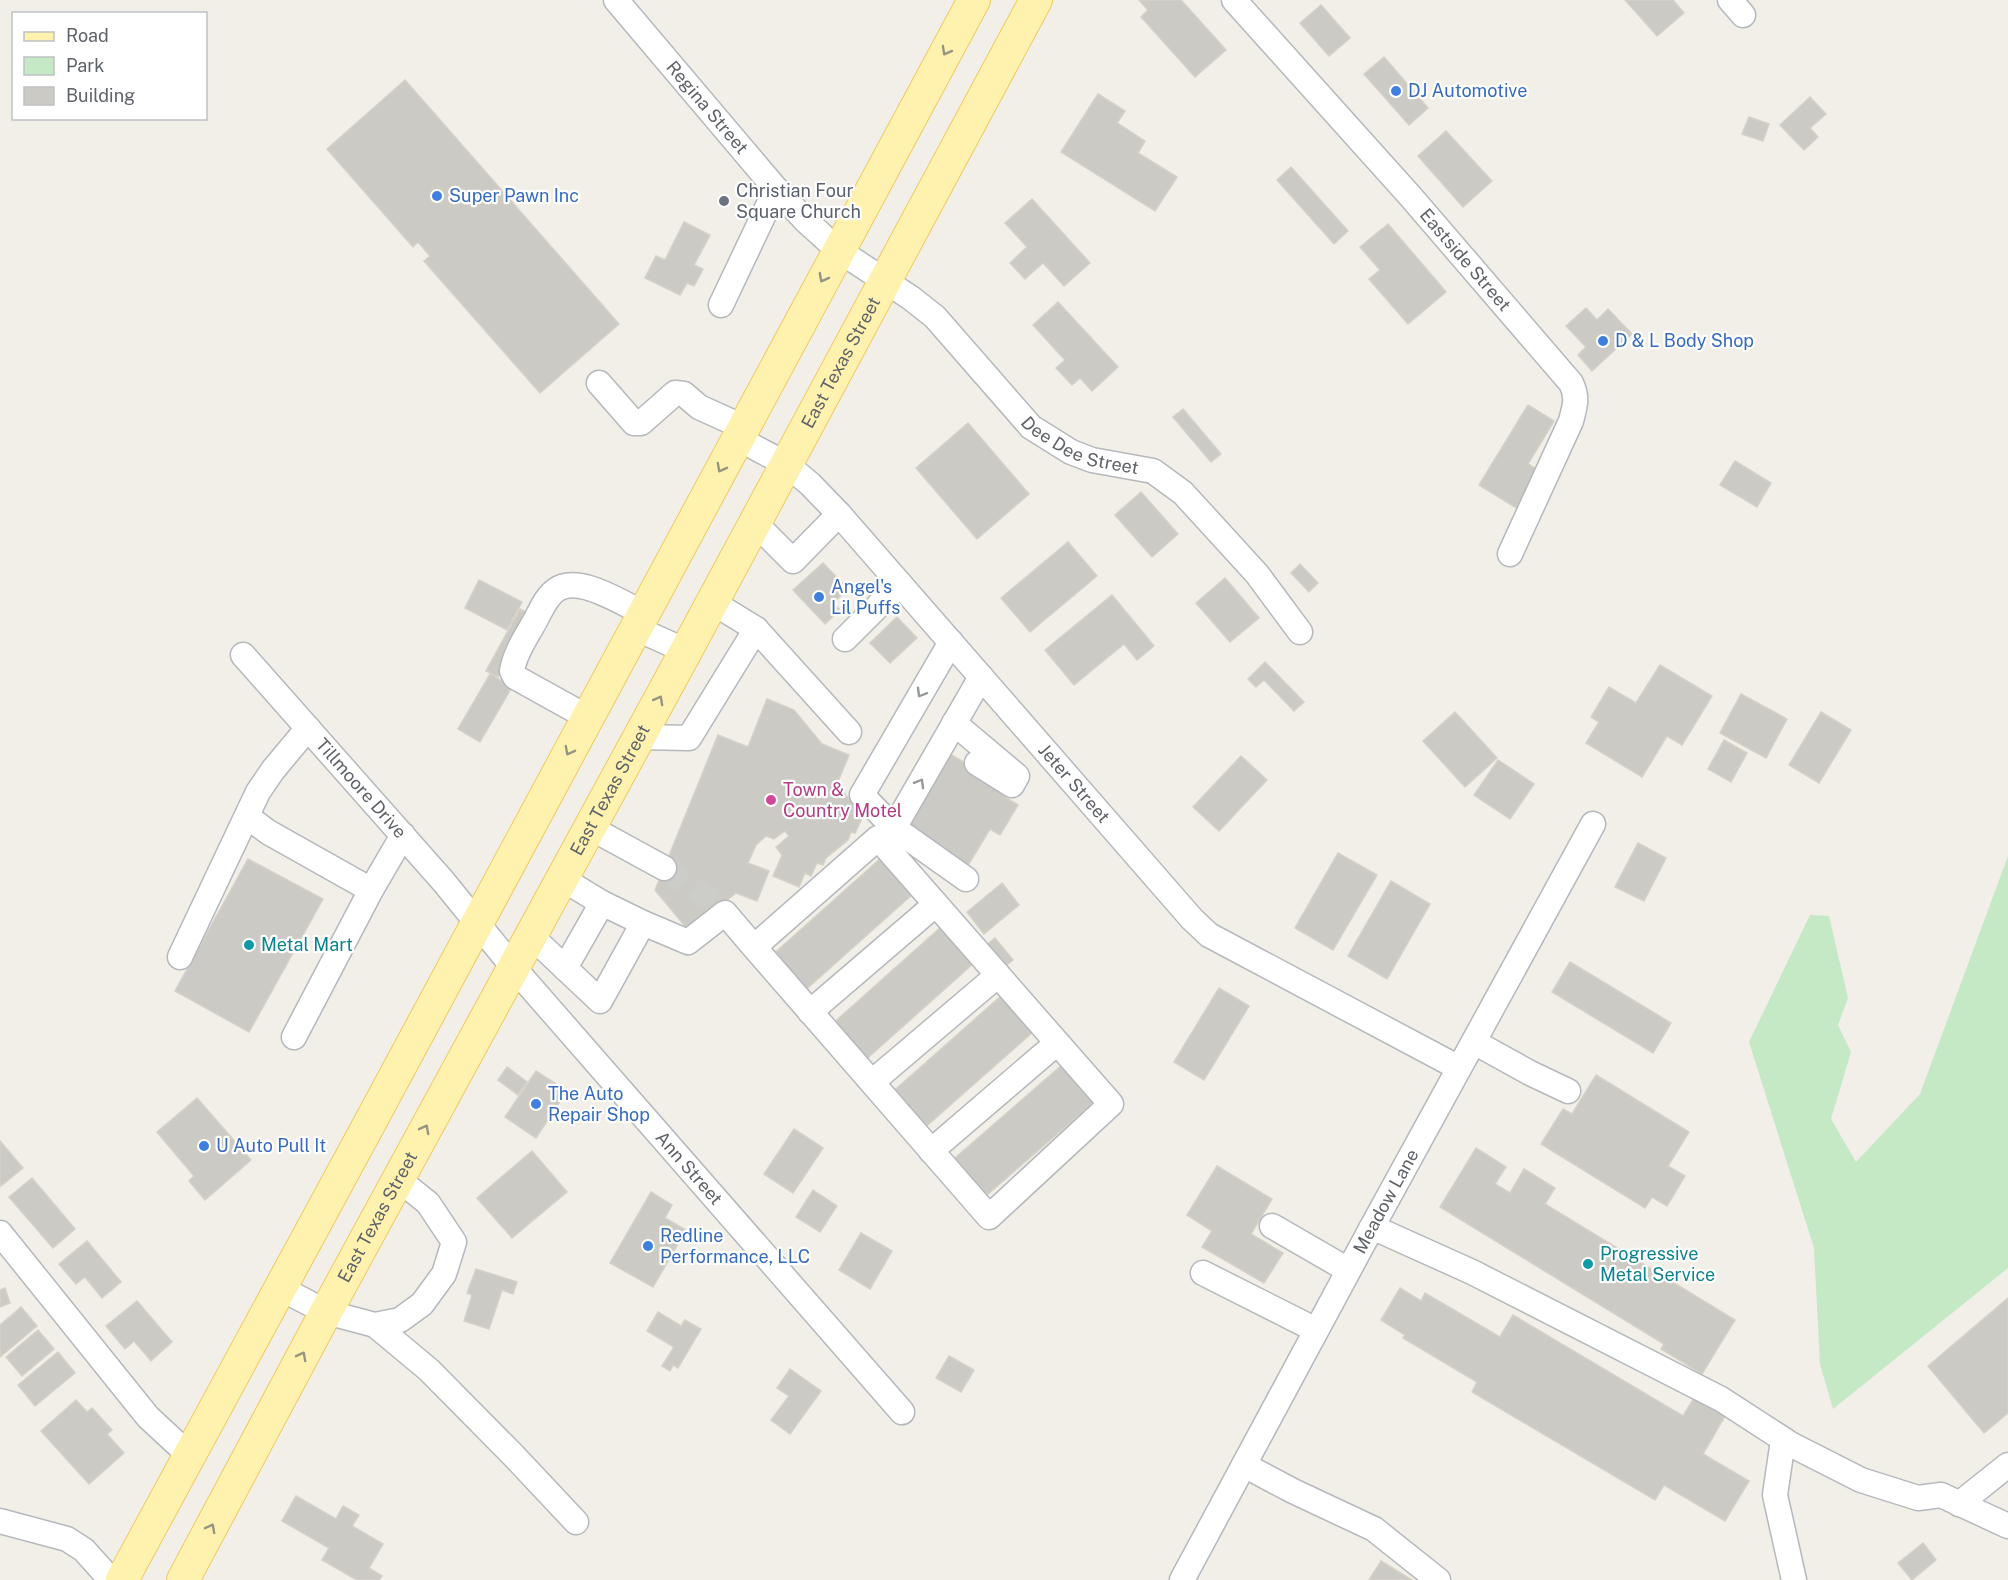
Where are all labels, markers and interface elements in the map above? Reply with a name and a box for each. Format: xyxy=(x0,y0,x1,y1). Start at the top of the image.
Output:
legend xyxy=(12,12,207,120)
text: Road xyxy=(66,25,109,46)
one-way arrow xyxy=(942,45,953,56)
text: Park xyxy=(66,55,104,76)
street label: Regina Street xyxy=(662,57,753,158)
place label: DJ Automotive xyxy=(1408,80,1527,101)
marker: DJ Automotive xyxy=(1389,84,1403,98)
text: Building xyxy=(66,85,135,106)
place label: Christian Four Square Church xyxy=(736,180,861,222)
place label: Super Pawn Inc xyxy=(449,185,579,206)
marker: Super Pawn Inc xyxy=(430,189,444,203)
marker: Christian Four Square Church xyxy=(717,194,731,208)
street label: Eastside Street xyxy=(1416,204,1515,315)
one-way arrow xyxy=(819,272,830,282)
street label: East Texas Street xyxy=(797,293,884,432)
place label: D & L Body Shop xyxy=(1615,330,1754,351)
marker: D & L Body Shop xyxy=(1596,334,1610,348)
street label: Dee Dee Street xyxy=(1017,412,1140,478)
one-way arrow xyxy=(717,462,728,473)
place label: Angel's Lil Puffs xyxy=(831,576,900,618)
marker: Angel's Lil Puffs xyxy=(812,590,826,604)
one-way arrow xyxy=(917,687,929,697)
one-way arrow xyxy=(652,696,663,706)
street label: East Texas Street xyxy=(566,721,654,859)
street label: Tillmoore Drive xyxy=(312,734,411,842)
street label: Jeter Street xyxy=(1034,739,1114,827)
one-way arrow xyxy=(565,745,576,755)
place label: Town & Country Motel xyxy=(783,779,902,821)
one-way arrow xyxy=(913,779,924,789)
marker: Town & Country Motel xyxy=(764,793,778,807)
place label: Metal Mart xyxy=(261,934,353,955)
marker: Metal Mart xyxy=(242,938,256,952)
place label: The Auto Repair Shop xyxy=(548,1083,650,1125)
marker: The Auto Repair Shop xyxy=(529,1097,543,1111)
one-way arrow xyxy=(418,1125,429,1135)
street label: Ann Street xyxy=(652,1127,727,1209)
place label: U Auto Pull It xyxy=(216,1135,326,1156)
marker: U Auto Pull It xyxy=(197,1139,211,1153)
street label: Meadow Lane xyxy=(1349,1145,1423,1257)
street label: East Texas Street xyxy=(333,1148,421,1286)
place label: Redline Performance, LLC xyxy=(660,1225,810,1267)
marker: Redline Performance, LLC xyxy=(641,1239,655,1253)
place label: Progressive Metal Service xyxy=(1600,1243,1715,1285)
marker: Progressive Metal Service xyxy=(1581,1257,1595,1271)
one-way arrow xyxy=(295,1352,306,1363)
one-way arrow xyxy=(204,1524,215,1535)

